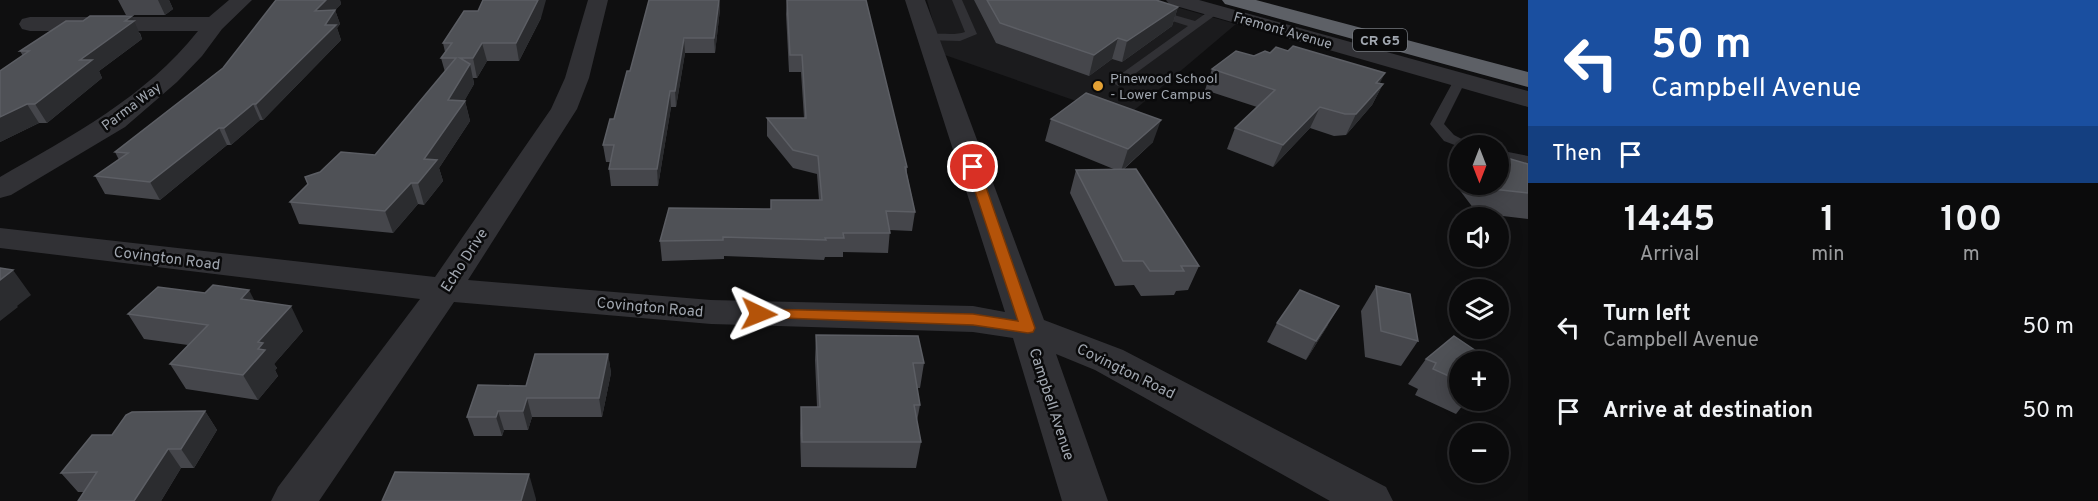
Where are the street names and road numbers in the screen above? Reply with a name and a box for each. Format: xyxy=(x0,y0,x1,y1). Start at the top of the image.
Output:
street label: Fremont Avenue xyxy=(1231,9,1334,54)
road number: CR G5 xyxy=(1353,29,1407,51)
street label: Parma Way xyxy=(99,79,165,135)
street label: Echo Drive xyxy=(438,225,493,296)
street label: Covington Road xyxy=(112,244,221,275)
street label: Covington Road xyxy=(596,294,704,323)
street label: Covington Road xyxy=(1073,340,1178,404)
street label: Campbell Avenue xyxy=(1023,346,1078,463)

